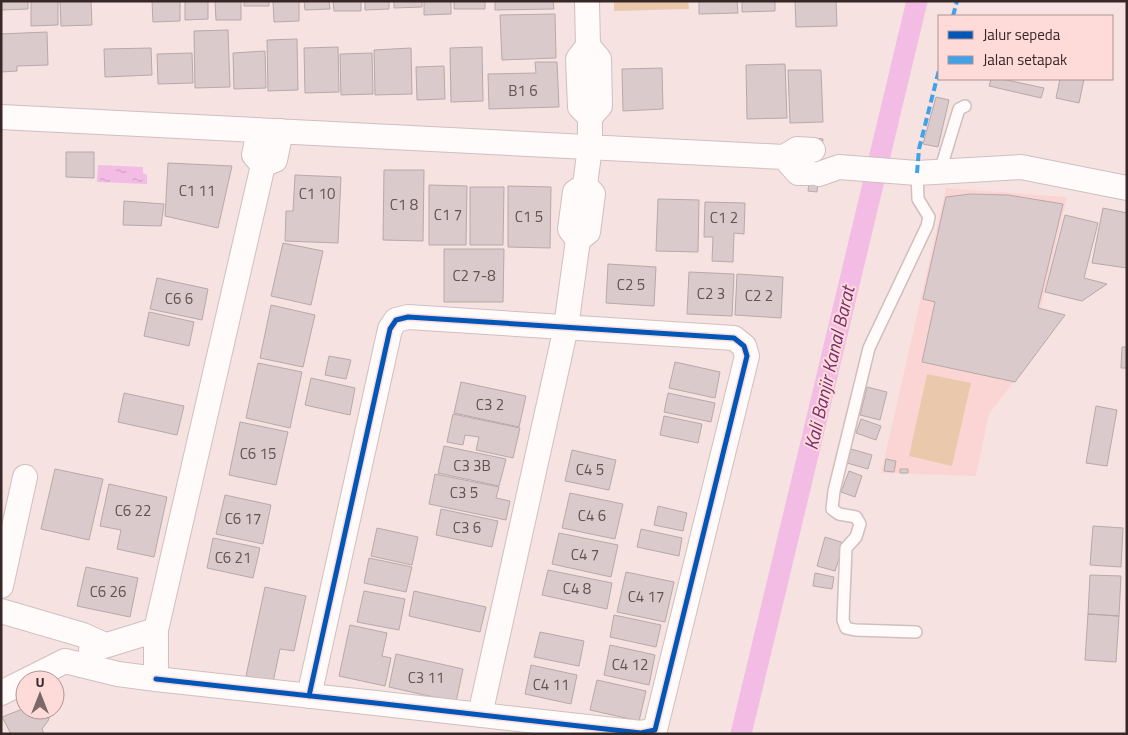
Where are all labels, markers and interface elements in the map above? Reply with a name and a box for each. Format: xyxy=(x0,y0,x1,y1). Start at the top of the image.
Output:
legend xyxy=(938,15,1113,80)
text: Jalur sepeda xyxy=(983,23,1061,46)
text: Jalan setapak xyxy=(983,48,1067,71)
house number: B1 6 xyxy=(508,79,538,102)
house number: C1 11 xyxy=(179,179,215,202)
house number: C1 10 xyxy=(299,182,335,205)
house number: C1 8 xyxy=(390,193,418,216)
house number: C1 7 xyxy=(434,203,462,226)
house number: C1 5 xyxy=(515,205,543,228)
house number: C1 2 xyxy=(710,206,738,229)
house number: C2 7-8 xyxy=(452,264,496,287)
house number: C2 5 xyxy=(617,273,645,296)
water label: Kali Banjir Kanal Barat xyxy=(796,281,862,453)
house number: C2 3 xyxy=(697,282,725,305)
house number: C2 2 xyxy=(745,284,773,307)
house number: C6 6 xyxy=(165,287,193,310)
house number: C3 2 xyxy=(476,393,504,416)
house number: C6 15 xyxy=(240,442,276,465)
house number: C3 3B xyxy=(453,454,491,477)
house number: C4 5 xyxy=(576,458,604,481)
house number: C3 5 xyxy=(450,481,478,504)
house number: C6 22 xyxy=(115,499,151,522)
house number: C4 6 xyxy=(578,504,606,527)
house number: C6 17 xyxy=(225,507,261,530)
house number: C3 6 xyxy=(453,516,481,539)
house number: C4 7 xyxy=(571,543,599,566)
house number: C6 21 xyxy=(215,546,251,569)
house number: C4 8 xyxy=(563,577,591,600)
house number: C6 26 xyxy=(90,580,126,603)
house number: C4 17 xyxy=(628,585,664,608)
house number: C4 12 xyxy=(612,653,648,676)
house number: C3 11 xyxy=(408,666,444,689)
north arrow xyxy=(15,670,65,720)
text: U xyxy=(35,671,45,692)
house number: C4 11 xyxy=(533,673,569,696)

